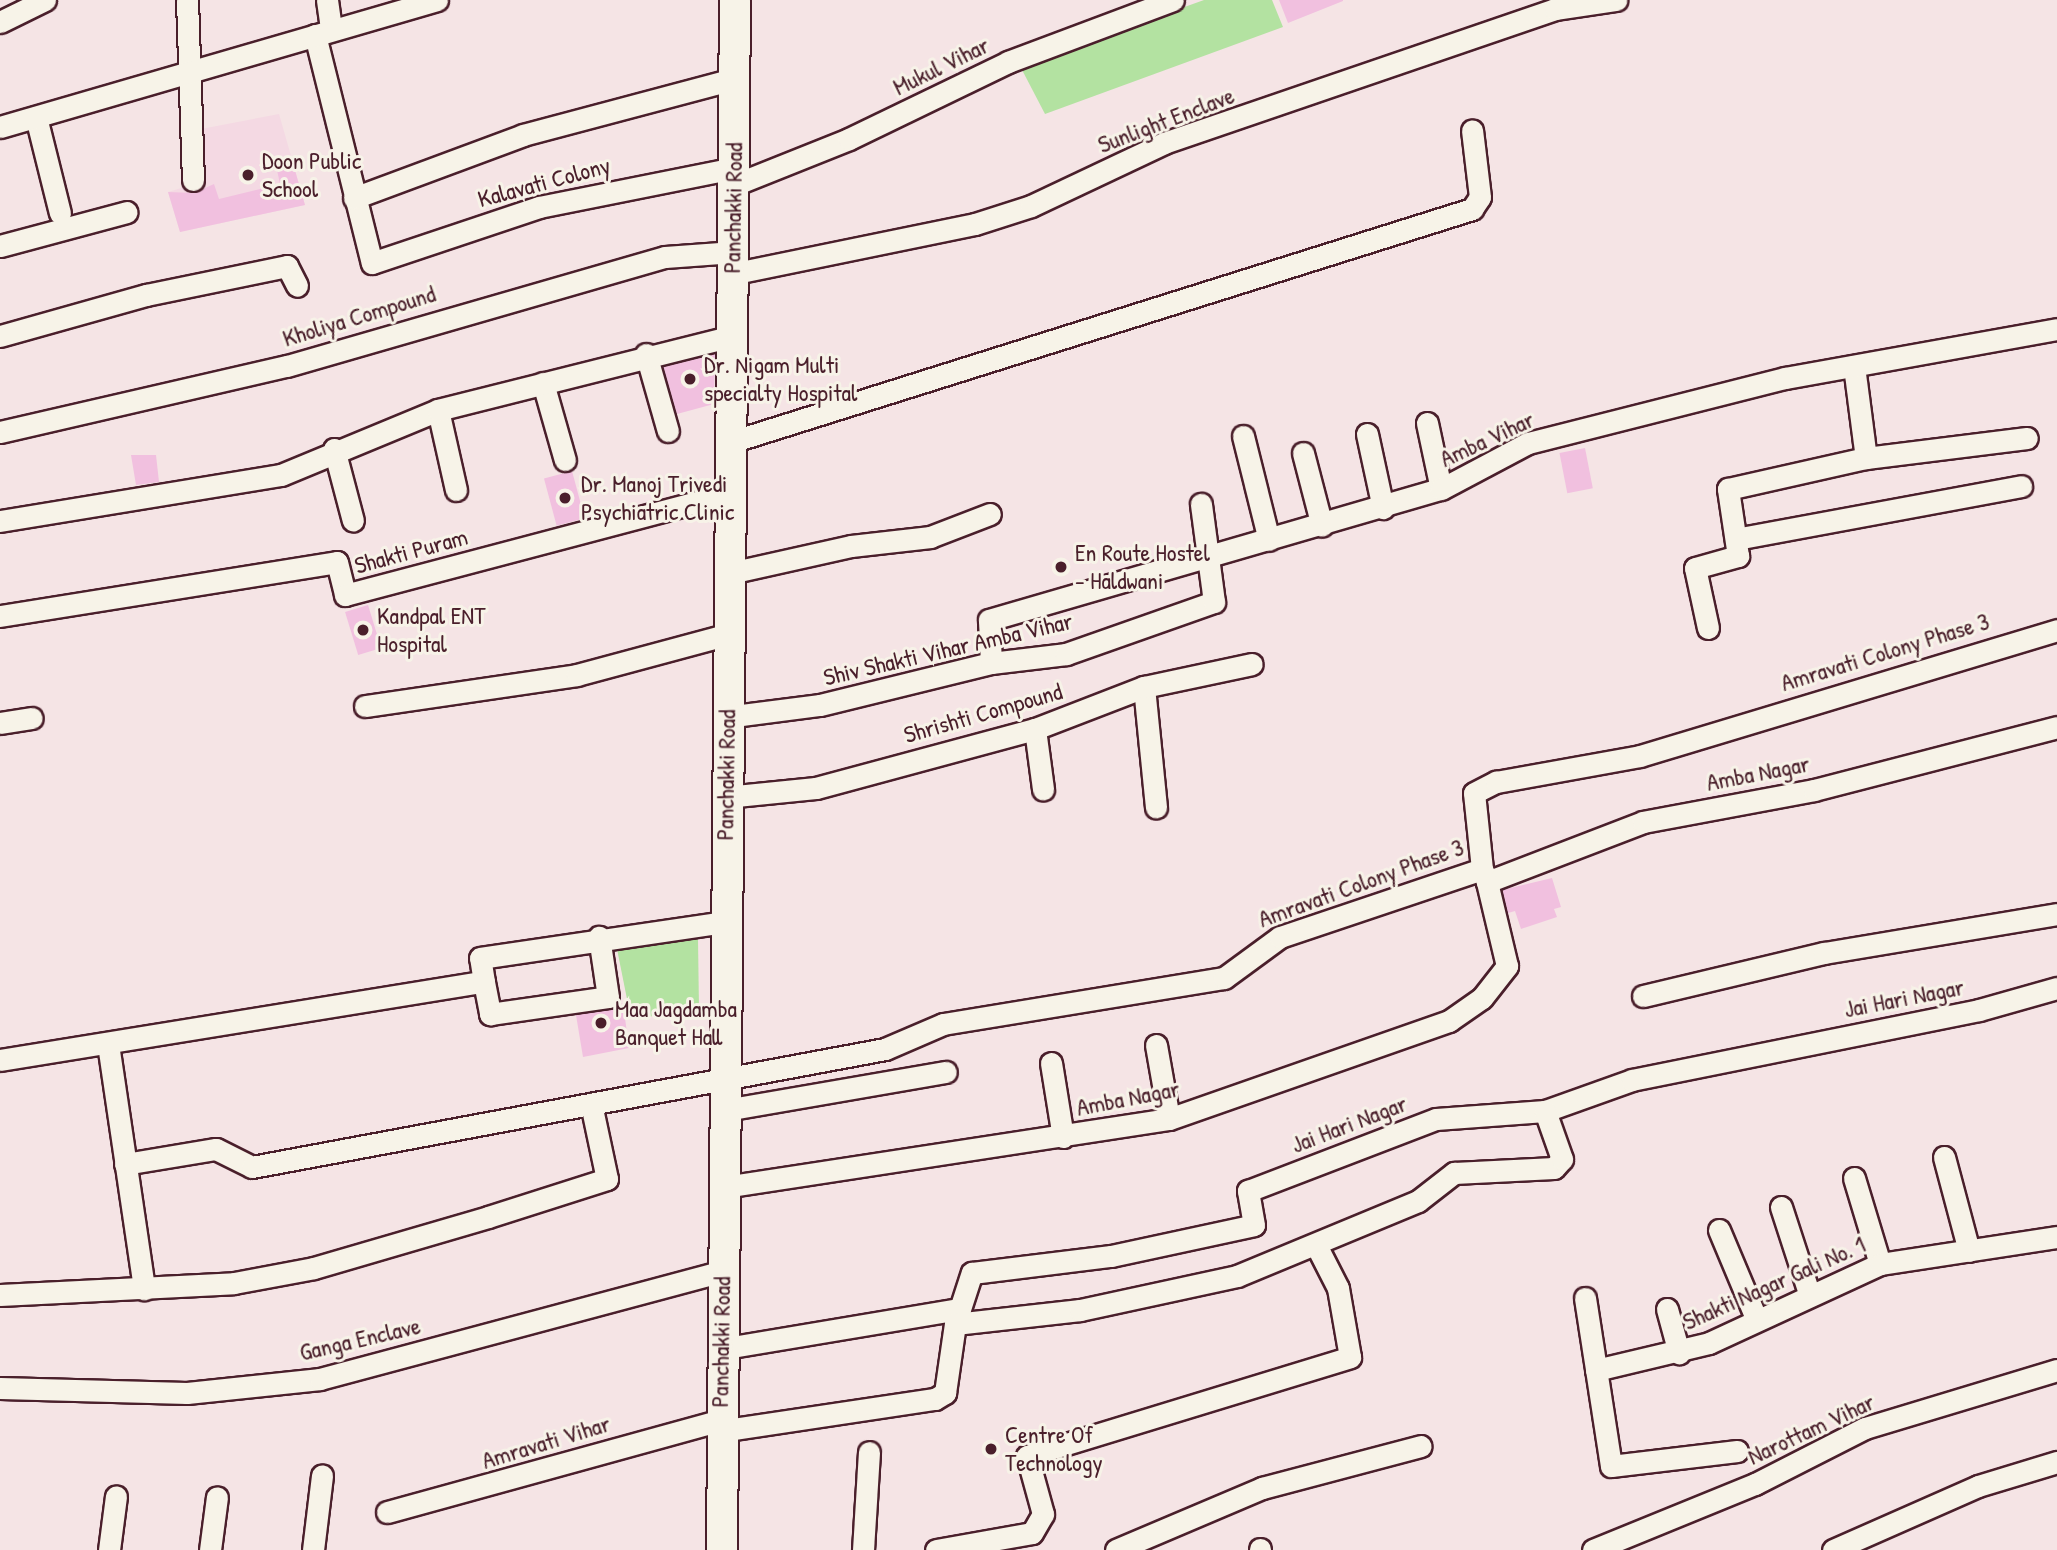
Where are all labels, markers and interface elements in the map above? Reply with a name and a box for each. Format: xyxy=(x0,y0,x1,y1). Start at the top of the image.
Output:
street label: Mukul Vihar xyxy=(888,30,994,102)
street label: Sunlight Enclave xyxy=(1094,81,1238,159)
street label: Panchakki Road xyxy=(717,142,749,274)
place label: Doon Public School xyxy=(262,147,361,203)
street label: Kalavati Colony xyxy=(475,151,613,213)
marker: Doon Public School xyxy=(240,167,256,183)
street label: Kholiya Compound xyxy=(279,279,439,353)
place label: Dr. Nigam Multi specialty Hospital xyxy=(704,351,857,407)
marker: Dr. Nigam Multi specialty Hospital xyxy=(682,371,698,387)
street label: Amba Vihar xyxy=(1435,405,1539,473)
place label: Dr. Manoj Trivedi Psychiatric Clinic xyxy=(581,470,734,526)
marker: Dr. Manoj Trivedi Psychiatric Clinic xyxy=(555,488,575,508)
street label: Shakti Puram xyxy=(351,522,471,580)
place label: En Route Hostel - Haldwani xyxy=(1075,539,1210,595)
marker: En Route Hostel - Haldwani xyxy=(1053,559,1069,575)
place label: Kandpal ENT Hospital xyxy=(377,602,485,658)
street label: Shiv Shakti Vihar Amba Vihar xyxy=(821,606,1075,692)
street label: Amravati Colony Phase 3 xyxy=(1777,607,1993,697)
marker: Kandpal ENT Hospital xyxy=(355,622,371,638)
street label: Shrishti Compound xyxy=(901,677,1065,749)
street label: Panchakki Road xyxy=(710,709,742,841)
street label: Amba Nagar xyxy=(1704,749,1812,797)
street label: Amravati Colony Phase 3 xyxy=(1254,832,1468,934)
street label: Jai Hari Nagar xyxy=(1842,972,1966,1024)
place label: Maa Jagdamba Banquet Hall xyxy=(615,995,737,1051)
marker: Maa Jagdamba Banquet Hall xyxy=(593,1015,609,1031)
street label: Amba Nagar xyxy=(1074,1074,1182,1122)
street label: Jai Hari Nagar xyxy=(1287,1089,1411,1159)
street label: Shakti Nagar Gali No. 1 xyxy=(1678,1230,1870,1336)
street label: Panchakki Road xyxy=(705,1276,737,1408)
street label: Ganga Enclave xyxy=(297,1311,423,1367)
street label: Narottam Vihar xyxy=(1743,1387,1879,1471)
street label: Amravati Vihar xyxy=(478,1409,614,1475)
place label: Centre Of Technology xyxy=(1005,1421,1103,1477)
marker: Centre Of Technology xyxy=(983,1441,999,1457)

